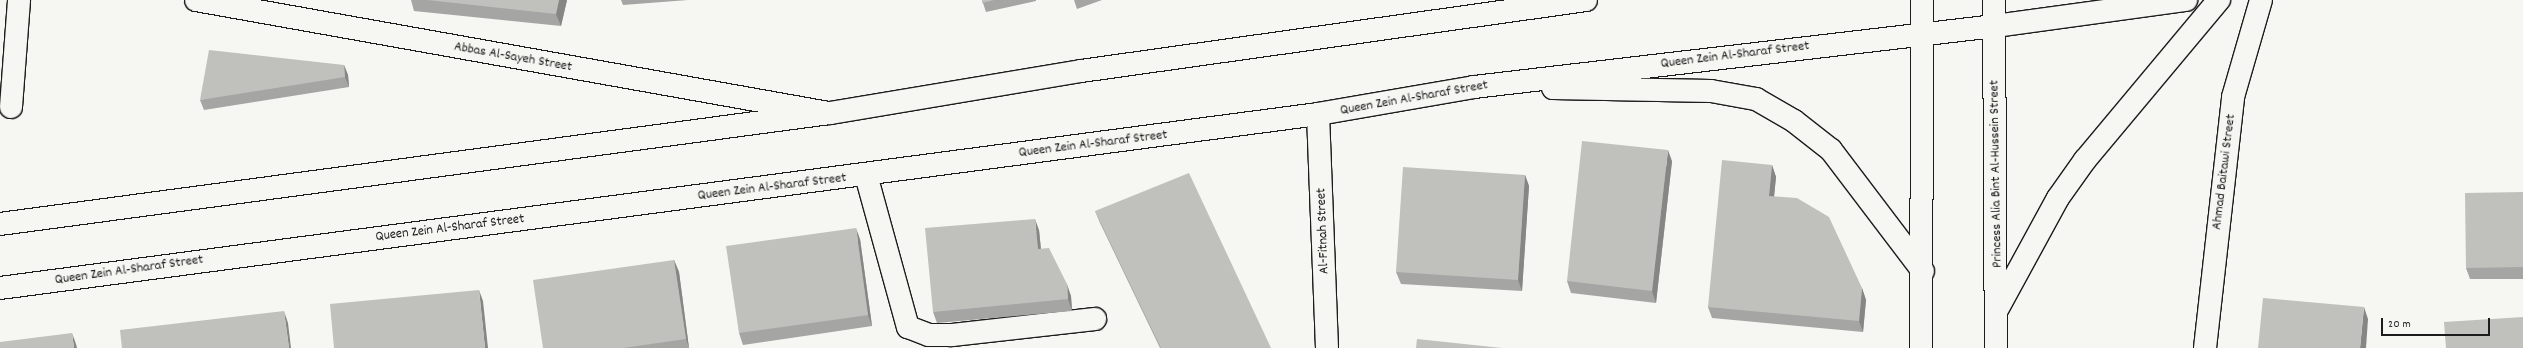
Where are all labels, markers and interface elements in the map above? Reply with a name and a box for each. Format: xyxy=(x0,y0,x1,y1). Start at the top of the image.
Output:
street label: Abbas Al-Sayeh Street xyxy=(453,38,573,76)
street label: Queen Zein Al-Sharaf Street xyxy=(1660,38,1810,72)
street label: Queen Zein Al-Sharaf Street xyxy=(1339,77,1489,119)
street label: Princess Alia Bint Al-Hussein Street xyxy=(1986,80,2006,268)
street label: Ahmad Baitawi Street xyxy=(2209,113,2239,231)
street label: Queen Zein Al-Sharaf Street xyxy=(1018,127,1168,161)
street label: Queen Zein Al-Sharaf Street xyxy=(697,170,847,204)
street label: Al-Fitnah Street xyxy=(1313,188,1333,274)
street label: Queen Zein Al-Sharaf Street xyxy=(375,211,525,245)
street label: Queen Zein Al-Sharaf Street xyxy=(54,251,204,289)
scale bar xyxy=(2383,310,2492,336)
text: 20 m xyxy=(2388,316,2411,333)

